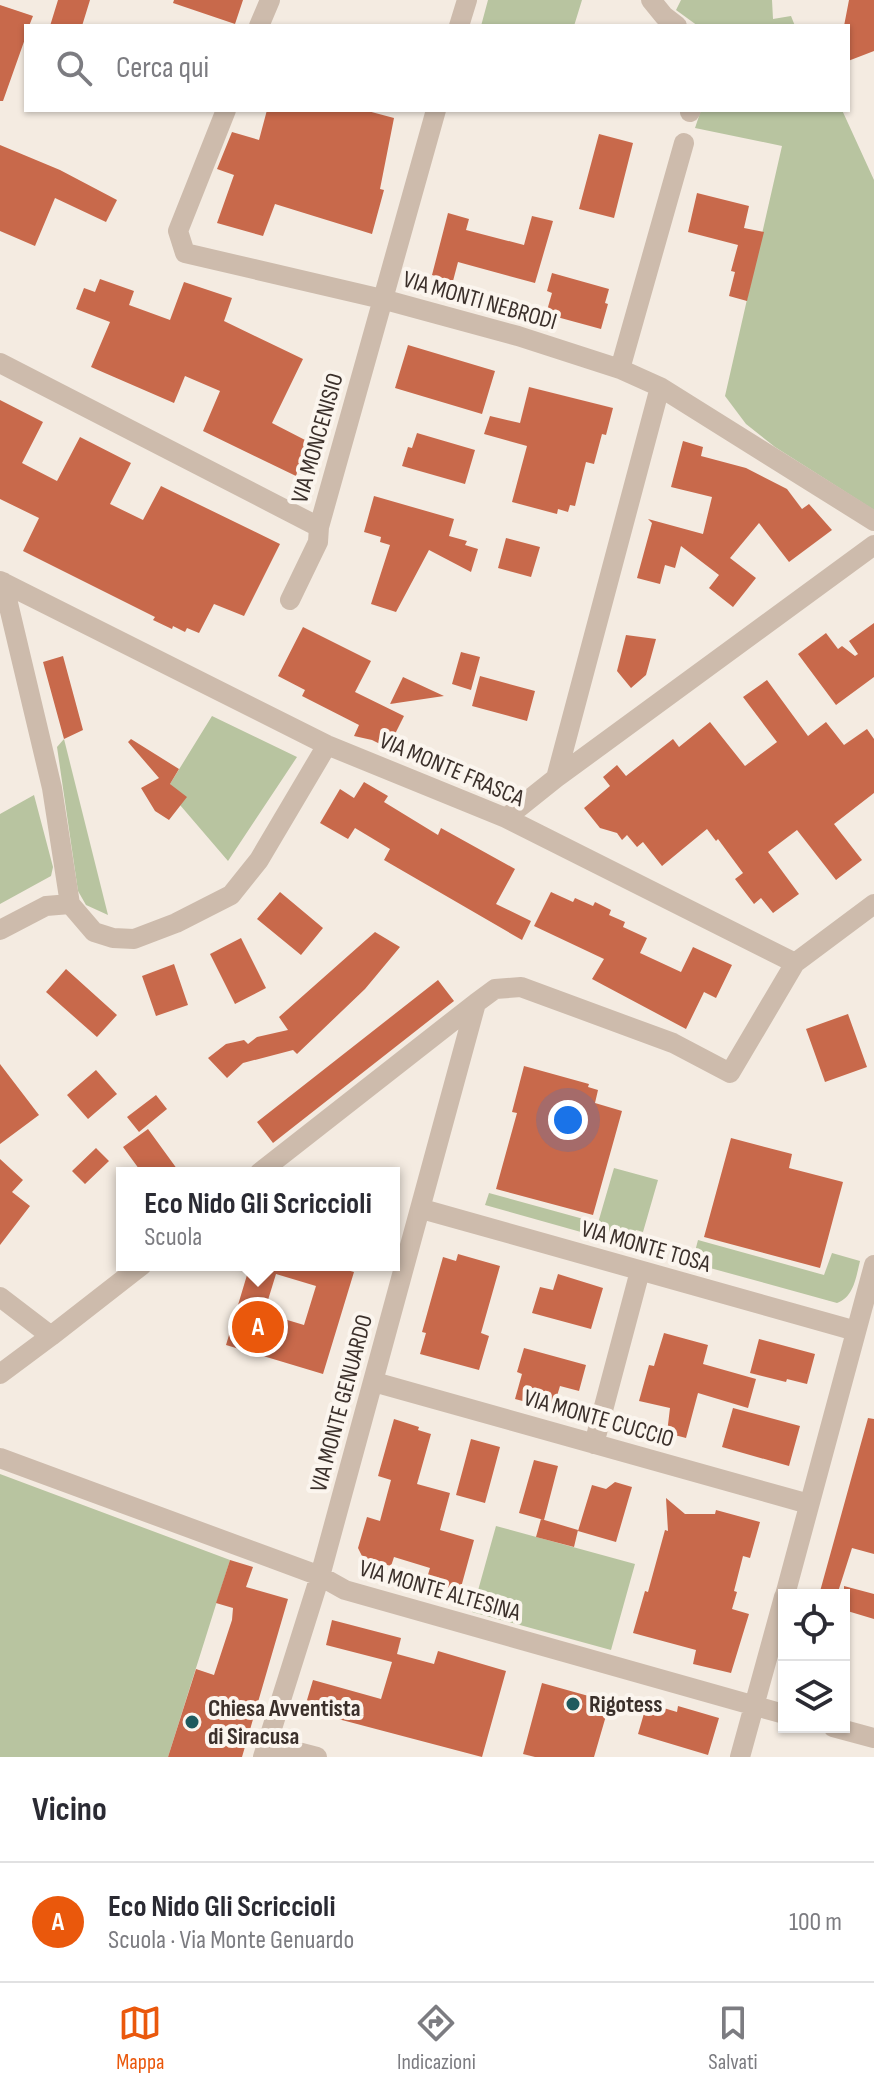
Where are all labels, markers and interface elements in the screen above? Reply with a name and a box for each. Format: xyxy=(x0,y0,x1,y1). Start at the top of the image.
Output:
search box xyxy=(24,24,850,112)
icon: search xyxy=(52,46,96,90)
text: Cerca qui xyxy=(116,50,209,86)
street label: VIA MONTI NEBRODI xyxy=(400,265,560,336)
street label: VIA MONCENISIO xyxy=(285,370,350,506)
street label: VIA MONTE FRASCA xyxy=(375,726,529,813)
your location xyxy=(548,1100,588,1140)
popup xyxy=(116,1167,400,1271)
text: Eco Nido Gli Scriccioli xyxy=(144,1186,372,1222)
street label: VIA MONTE TOSA xyxy=(578,1214,715,1279)
text: Scuola xyxy=(144,1222,202,1253)
pin: A xyxy=(232,1297,284,1357)
street label: VIA MONTE GENUARDO xyxy=(304,1311,379,1495)
street label: VIA MONTE CUCCIO xyxy=(520,1383,677,1454)
street label: VIA MONTE ALTESINA xyxy=(356,1554,525,1628)
map controls xyxy=(778,1589,850,1733)
button: locate xyxy=(778,1589,850,1661)
button: layers xyxy=(778,1661,850,1733)
place label: Rigotess xyxy=(589,1690,662,1719)
place label: Chiesa Avventista di Siracusa xyxy=(208,1694,360,1751)
marker: Rigotess xyxy=(564,1695,582,1713)
marker: Chiesa Avventista di Siracusa xyxy=(183,1713,201,1731)
text: Vicino xyxy=(32,1789,107,1830)
text: Eco Nido Gli Scriccioli xyxy=(108,1889,336,1925)
text: A xyxy=(52,1907,64,1938)
text: 100 m xyxy=(789,1907,842,1938)
text: Scuola · Via Monte Genuardo xyxy=(108,1925,354,1956)
tab: Mappa xyxy=(116,2001,164,2076)
tab: Indicazioni xyxy=(397,2001,476,2076)
tab: Salvati xyxy=(708,2001,758,2076)

